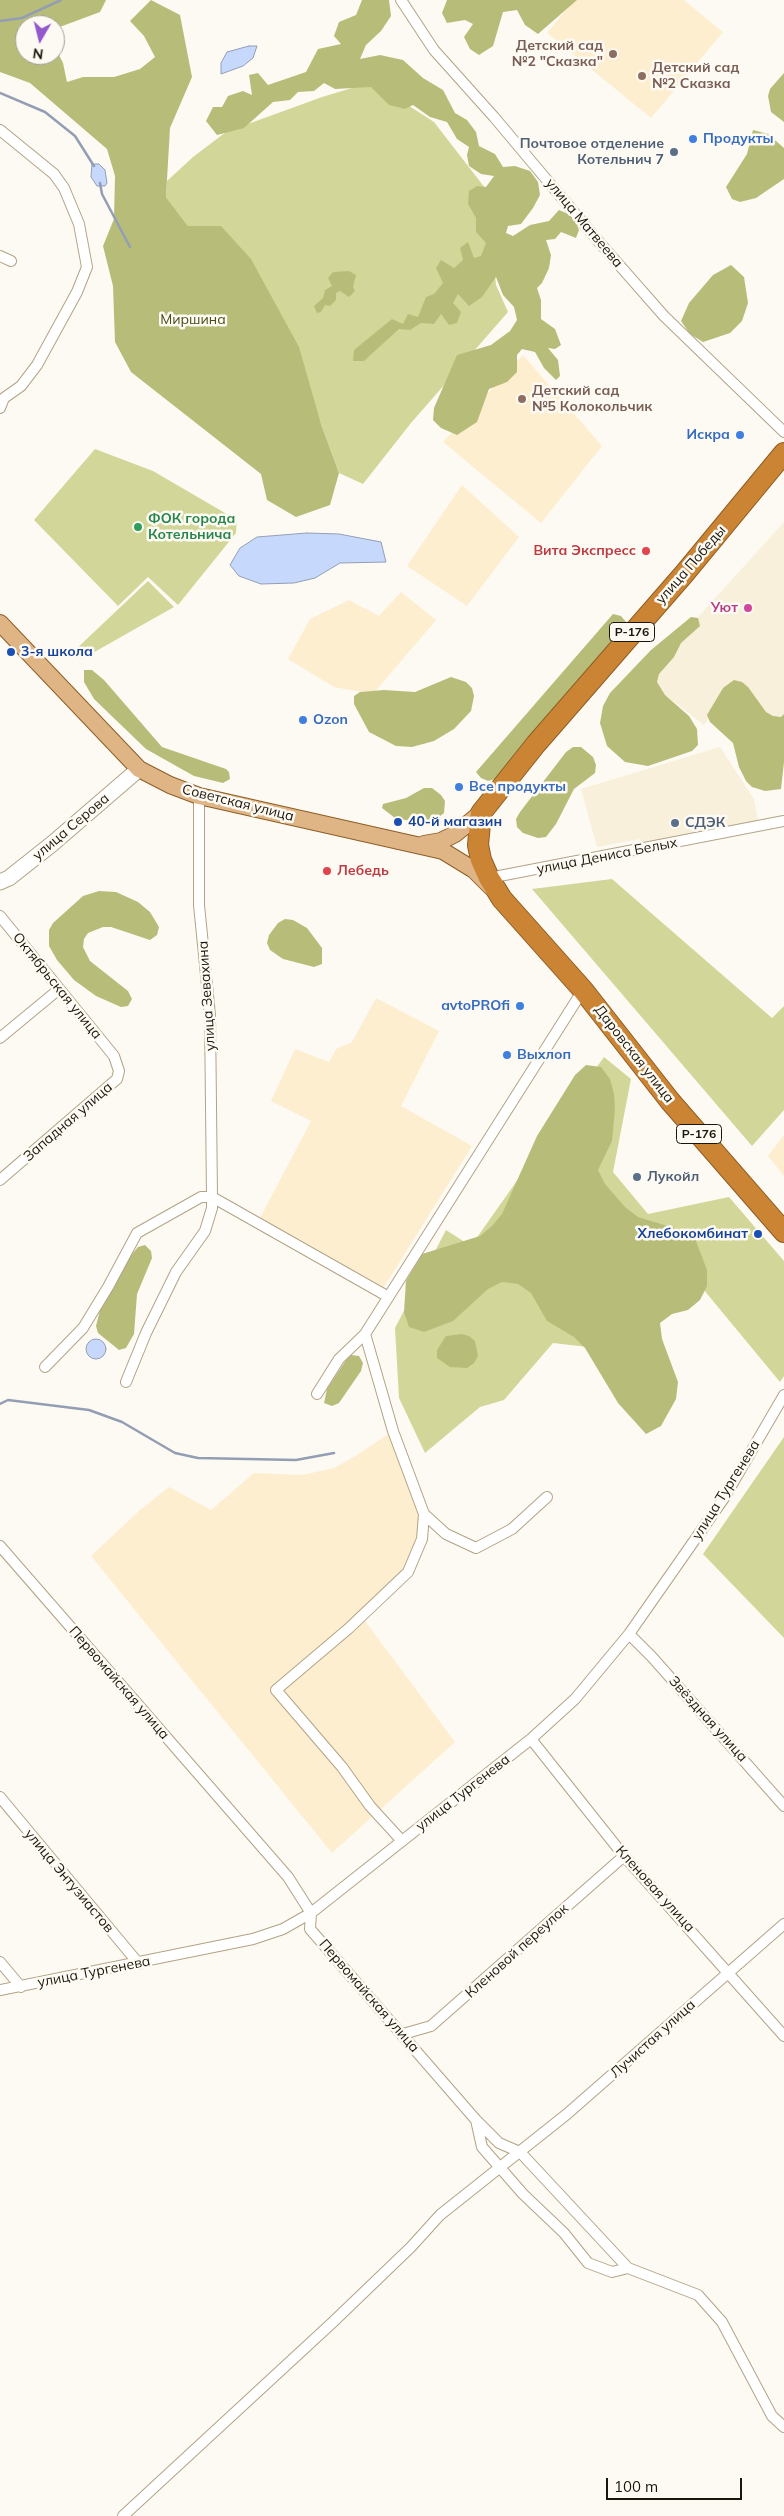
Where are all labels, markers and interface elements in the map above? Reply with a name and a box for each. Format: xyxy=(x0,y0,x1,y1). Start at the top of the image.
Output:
north arrow xyxy=(15,15,65,65)
place label: Детский сад №2 "Сказка" xyxy=(512,38,603,70)
text: N xyxy=(32,44,45,64)
marker: Детский сад №2 "Сказка" xyxy=(607,48,619,60)
place label: Детский сад №2 Сказка xyxy=(652,60,739,92)
marker: Детский сад №2 Сказка xyxy=(636,70,648,82)
place label: Продукты xyxy=(703,131,774,147)
marker: Продукты xyxy=(687,133,699,145)
place label: Почтовое отделение Котельнич 7 xyxy=(520,136,664,168)
marker: Почтовое отделение Котельнич 7 xyxy=(668,146,680,158)
street label: улица Матвеева xyxy=(542,175,626,271)
park label: Миршина xyxy=(160,312,226,328)
place label: Детский сад №5 Колокольчик xyxy=(532,383,652,416)
marker: Детский сад №5 Колокольчик xyxy=(516,393,528,405)
place label: Искра xyxy=(686,427,730,443)
marker: Искра xyxy=(734,429,746,441)
place label: ФОК города Котельнича xyxy=(148,511,235,544)
marker: ФОК города Котельнича xyxy=(132,521,144,533)
street label: улица Победы xyxy=(652,522,730,608)
place label: Вита Экспресс xyxy=(533,543,636,559)
marker: Вита Экспресс xyxy=(640,545,652,557)
place label: Уют xyxy=(711,600,738,616)
marker: Уют xyxy=(742,602,754,614)
road number: Р-176 xyxy=(610,622,654,642)
place label: 3-я школа xyxy=(21,644,93,660)
marker: 3-я школа xyxy=(5,646,17,658)
place label: Ozon xyxy=(313,712,348,728)
marker: Ozon xyxy=(297,714,309,726)
place label: Все продукты xyxy=(469,779,566,795)
street label: Советская улица xyxy=(180,781,296,825)
marker: Все продукты xyxy=(453,781,465,793)
street label: улица Серова xyxy=(29,790,113,864)
place label: 40-й магазин xyxy=(408,814,502,830)
place label: СДЭК xyxy=(685,815,726,831)
marker: 40-й магазин xyxy=(392,816,404,828)
marker: СДЭК xyxy=(669,817,681,829)
street label: улица Дениса Белых xyxy=(535,834,679,878)
place label: Лебедь xyxy=(337,863,389,879)
marker: Лебедь xyxy=(321,865,333,877)
street label: Октябрьская улица xyxy=(9,929,105,1043)
street label: улица Зевахина xyxy=(195,940,219,1052)
place label: avtoPROfi xyxy=(441,998,510,1014)
marker: avtoPROfi xyxy=(514,1000,526,1012)
street label: Даровская улица xyxy=(591,1002,677,1106)
place label: Выхлоп xyxy=(517,1047,571,1063)
marker: Выхлоп xyxy=(501,1049,513,1061)
street label: Западная улица xyxy=(20,1079,116,1165)
road number: Р-176 xyxy=(676,1124,722,1144)
place label: Лукойл xyxy=(647,1169,699,1185)
marker: Лукойл xyxy=(631,1171,643,1183)
place label: Хлебокомбинат xyxy=(638,1226,748,1242)
marker: Хлебокомбинат xyxy=(752,1228,764,1240)
street label: улица Тургенева xyxy=(689,1437,763,1543)
street label: Первомайская улица xyxy=(65,1623,173,1743)
street label: Звёздная улица xyxy=(665,1673,751,1765)
street label: улица Тургенева xyxy=(413,1751,513,1835)
street label: улица Энтузиастов xyxy=(21,1826,117,1936)
street label: Кленовая улица xyxy=(612,1842,698,1936)
street label: Кленовой переулок xyxy=(462,1900,572,2002)
street label: Первомайская улица xyxy=(315,1936,423,2056)
street label: улица Тургенева xyxy=(36,1953,152,1991)
street label: Лучистая улица xyxy=(607,1996,699,2082)
scale bar xyxy=(609,2468,745,2500)
text: 100 m xyxy=(614,2477,658,2496)

